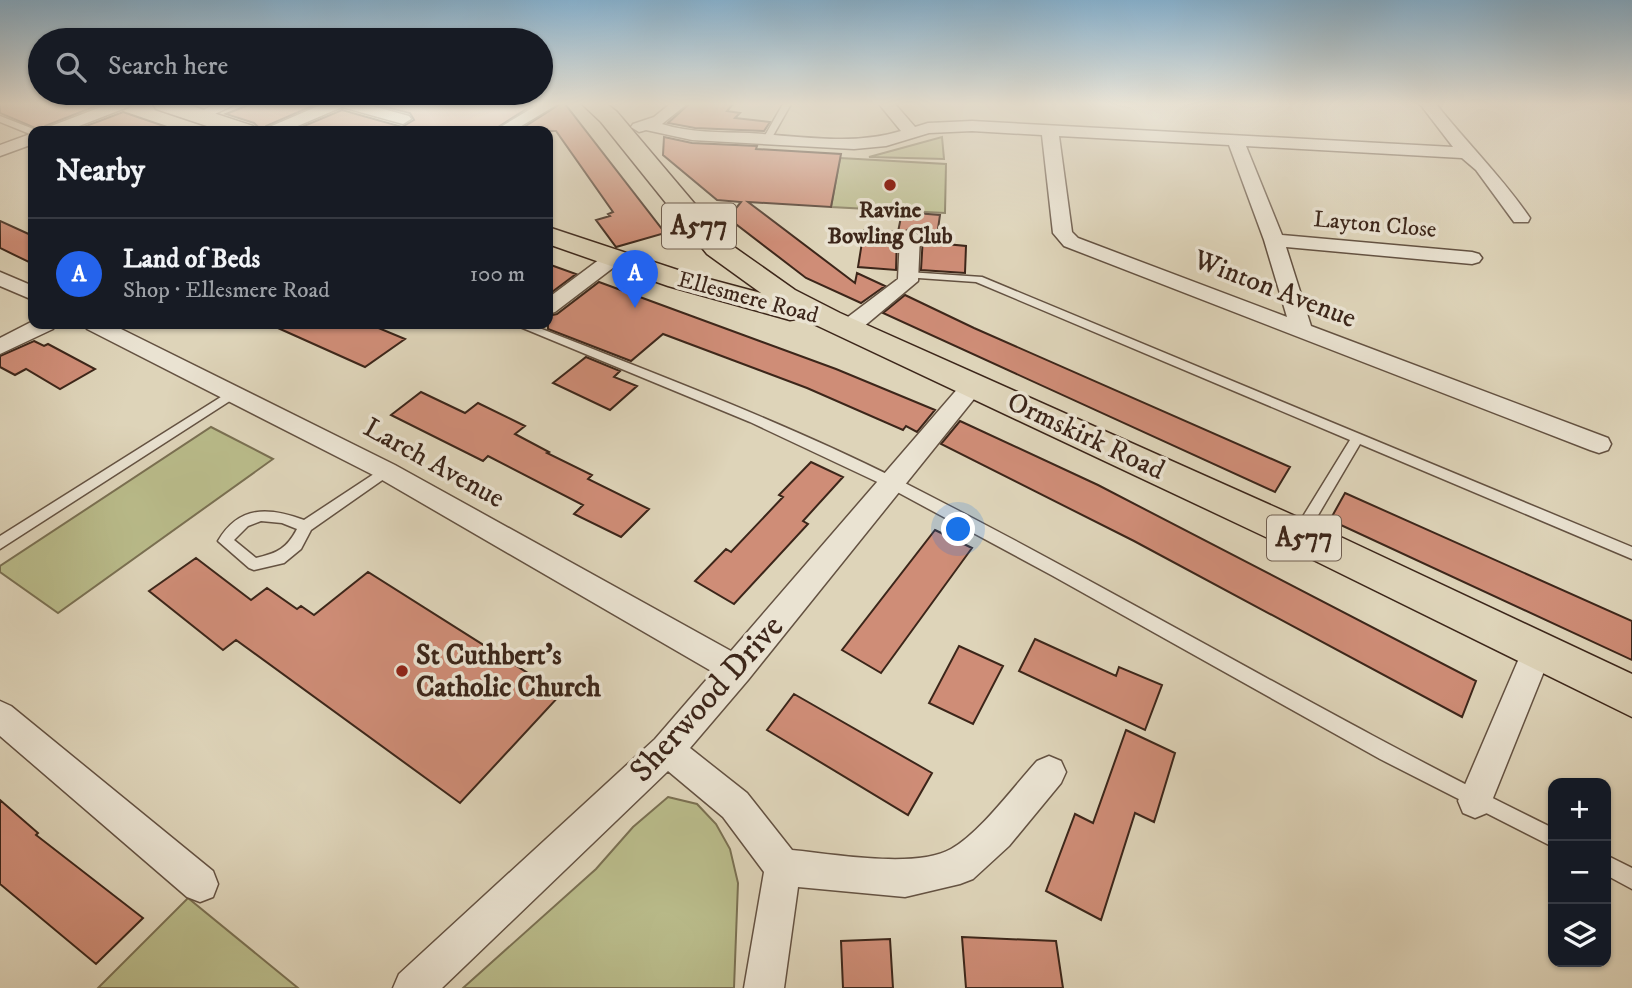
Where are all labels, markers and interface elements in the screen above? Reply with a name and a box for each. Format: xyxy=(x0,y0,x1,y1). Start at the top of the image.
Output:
search box xyxy=(28,28,553,105)
icon: search xyxy=(52,48,90,86)
text: Search here xyxy=(108,50,228,83)
text: Nearby xyxy=(56,153,145,190)
marker: Ravine Bowling Club xyxy=(882,177,898,193)
place label: Ravine Bowling Club xyxy=(828,196,953,251)
road number: A577 xyxy=(662,204,736,248)
street label: Layton Close xyxy=(1312,205,1438,245)
street label: Winton Avenue xyxy=(1188,242,1361,336)
text: Land of Beds xyxy=(123,243,260,276)
pin: A xyxy=(612,250,658,308)
text: A xyxy=(72,260,86,289)
text: 100 m xyxy=(470,260,525,289)
street label: Ellesmere Road xyxy=(674,265,822,331)
text: Shop · Ellesmere Road xyxy=(123,276,330,305)
street label: Ormskirk Road xyxy=(1002,384,1170,488)
street label: Larch Avenue xyxy=(357,410,511,516)
your location xyxy=(941,512,975,546)
road number: A577 xyxy=(1267,516,1341,560)
street label: Sherwood Drive xyxy=(621,607,793,791)
place label: St Cuthbert's Catholic Church xyxy=(416,638,601,705)
marker: St Cuthbert's Catholic Church xyxy=(394,663,410,679)
map controls xyxy=(1548,778,1611,967)
button: + xyxy=(1548,778,1611,841)
button: − xyxy=(1548,841,1611,904)
button: layers xyxy=(1548,904,1611,967)

